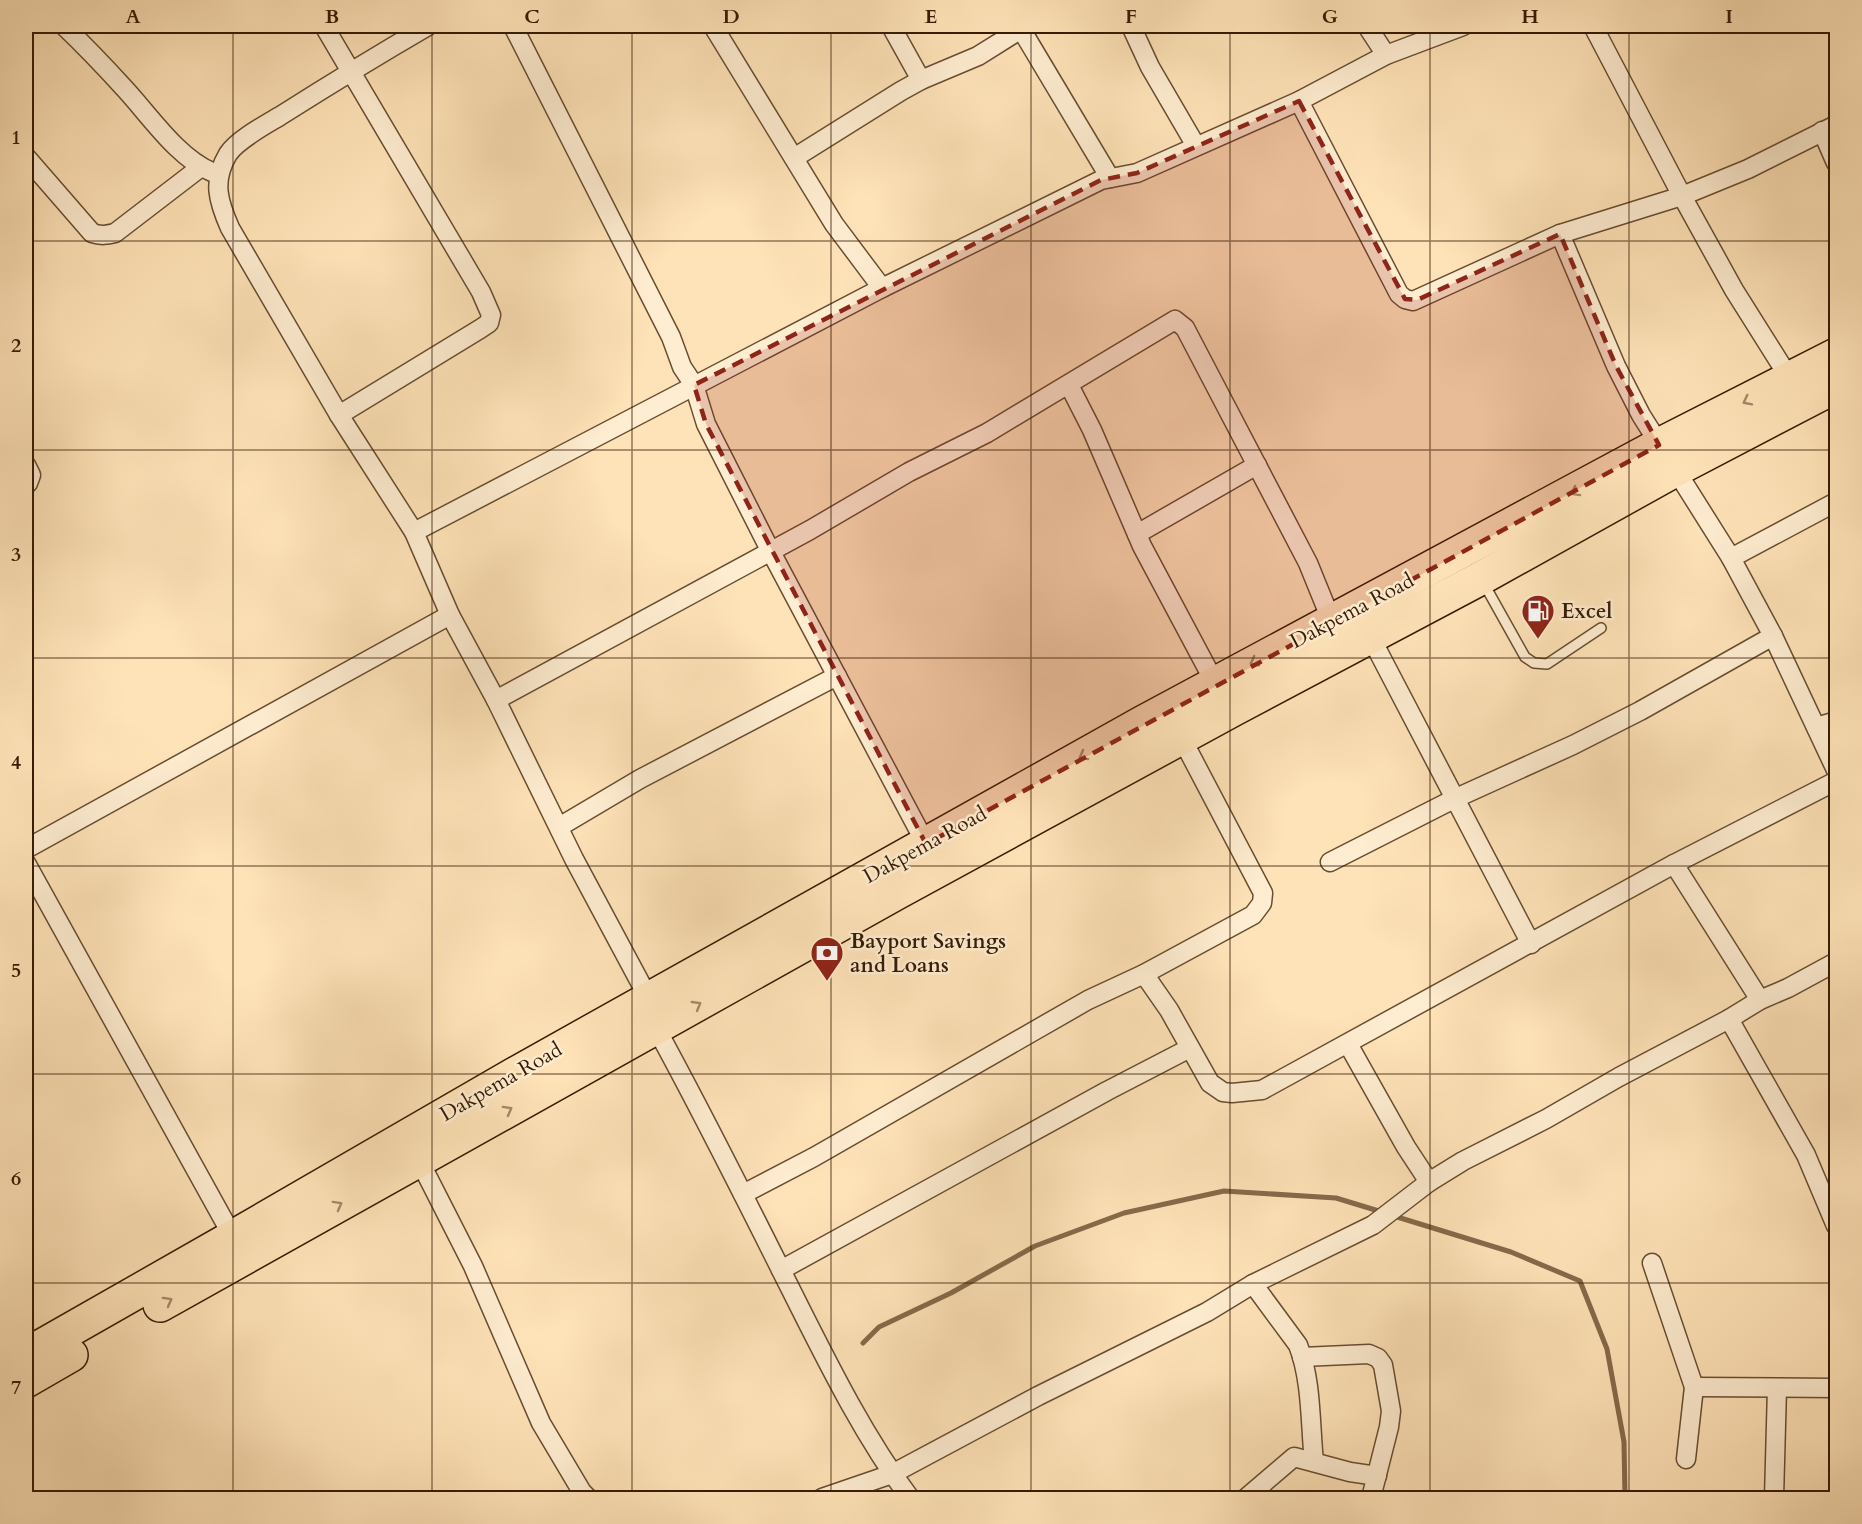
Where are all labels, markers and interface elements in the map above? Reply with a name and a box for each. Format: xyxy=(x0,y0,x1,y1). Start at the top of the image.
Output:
text: A xyxy=(125,3,141,30)
text: B xyxy=(325,3,339,30)
text: C xyxy=(524,3,540,30)
text: D xyxy=(722,3,740,30)
text: E xyxy=(925,3,937,30)
text: F xyxy=(1125,3,1137,30)
text: G xyxy=(1322,3,1338,30)
text: H xyxy=(1521,3,1539,30)
text: I xyxy=(1725,3,1733,30)
text: 1 xyxy=(11,124,21,151)
text: 2 xyxy=(11,332,21,359)
one-way arrow xyxy=(1742,393,1753,405)
one-way arrow xyxy=(1570,485,1581,496)
text: 3 xyxy=(11,541,21,568)
street label: Dakpema Road xyxy=(1285,566,1419,656)
fuel station icon: Excel xyxy=(1520,593,1556,640)
place label: Excel xyxy=(1561,597,1612,626)
one-way arrow xyxy=(1250,655,1261,667)
text: 4 xyxy=(11,749,21,776)
one-way arrow xyxy=(1079,749,1090,760)
street label: Dakpema Road xyxy=(858,799,992,891)
place label: Bayport Savings and Loans xyxy=(850,927,1006,980)
bank icon: Bayport Savings and Loans xyxy=(809,935,845,982)
text: 5 xyxy=(11,957,21,984)
one-way arrow xyxy=(690,1000,701,1012)
street label: Dakpema Road xyxy=(435,1035,567,1129)
one-way arrow xyxy=(502,1105,512,1117)
text: 6 xyxy=(11,1165,21,1192)
one-way arrow xyxy=(332,1201,342,1212)
one-way arrow xyxy=(162,1297,172,1308)
text: 7 xyxy=(11,1374,21,1401)

